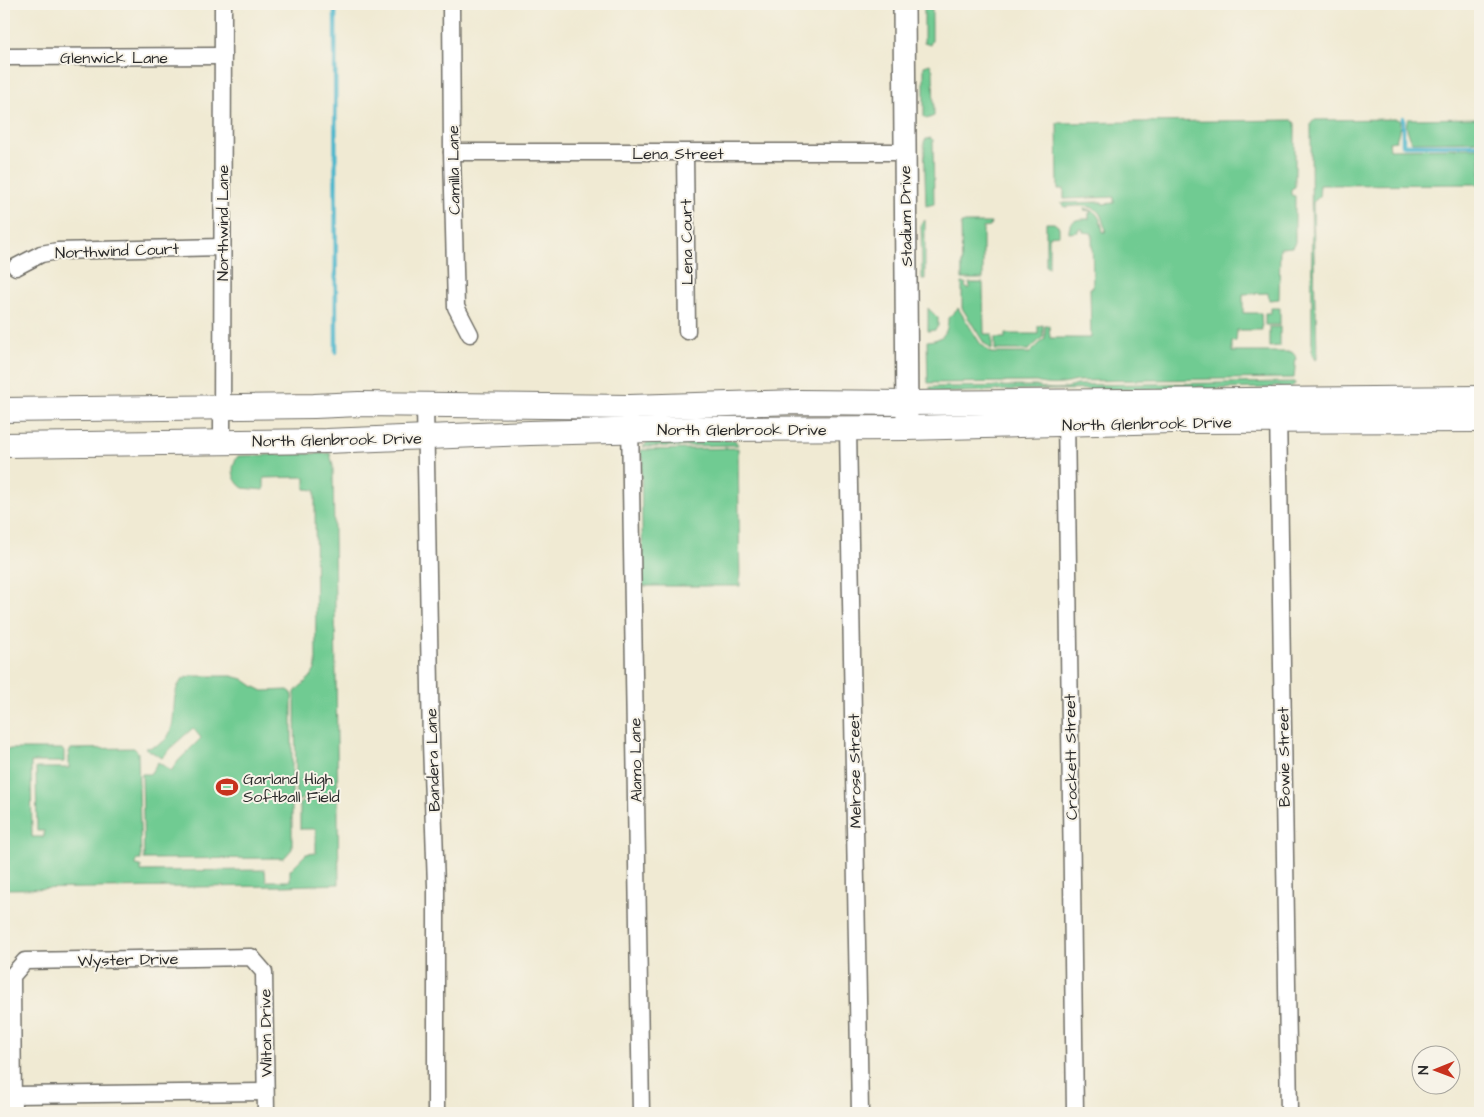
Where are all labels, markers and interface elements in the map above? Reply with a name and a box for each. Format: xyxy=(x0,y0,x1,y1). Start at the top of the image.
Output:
street label: Glenwick Lane xyxy=(60,47,168,69)
street label: Camilla Lane xyxy=(442,125,466,215)
street label: Lena Street xyxy=(632,143,724,165)
street label: Northwind Lane xyxy=(212,165,234,281)
street label: Stadium Drive xyxy=(894,165,918,267)
street label: Lena Court xyxy=(675,198,699,285)
street label: Northwind Court xyxy=(55,238,180,264)
street label: North Glenbrook Drive xyxy=(1062,412,1232,436)
street label: North Glenbrook Drive xyxy=(657,419,827,441)
street label: North Glenbrook Drive xyxy=(252,428,422,452)
street label: Crockett Street xyxy=(1059,693,1083,820)
street label: Bowie Street xyxy=(1272,706,1296,807)
street label: Bandera Lane xyxy=(420,707,446,812)
street label: Melrose Street xyxy=(843,713,867,829)
street label: Alamo Lane xyxy=(624,717,648,802)
place label: Garland High Softball Field xyxy=(243,768,340,808)
sports icon: Garland High Softball Field xyxy=(214,774,240,800)
street label: Wyster Drive xyxy=(77,948,179,973)
street label: Wilton Drive xyxy=(254,988,278,1077)
north arrow xyxy=(1412,1044,1462,1094)
text: N xyxy=(1414,1065,1434,1075)

